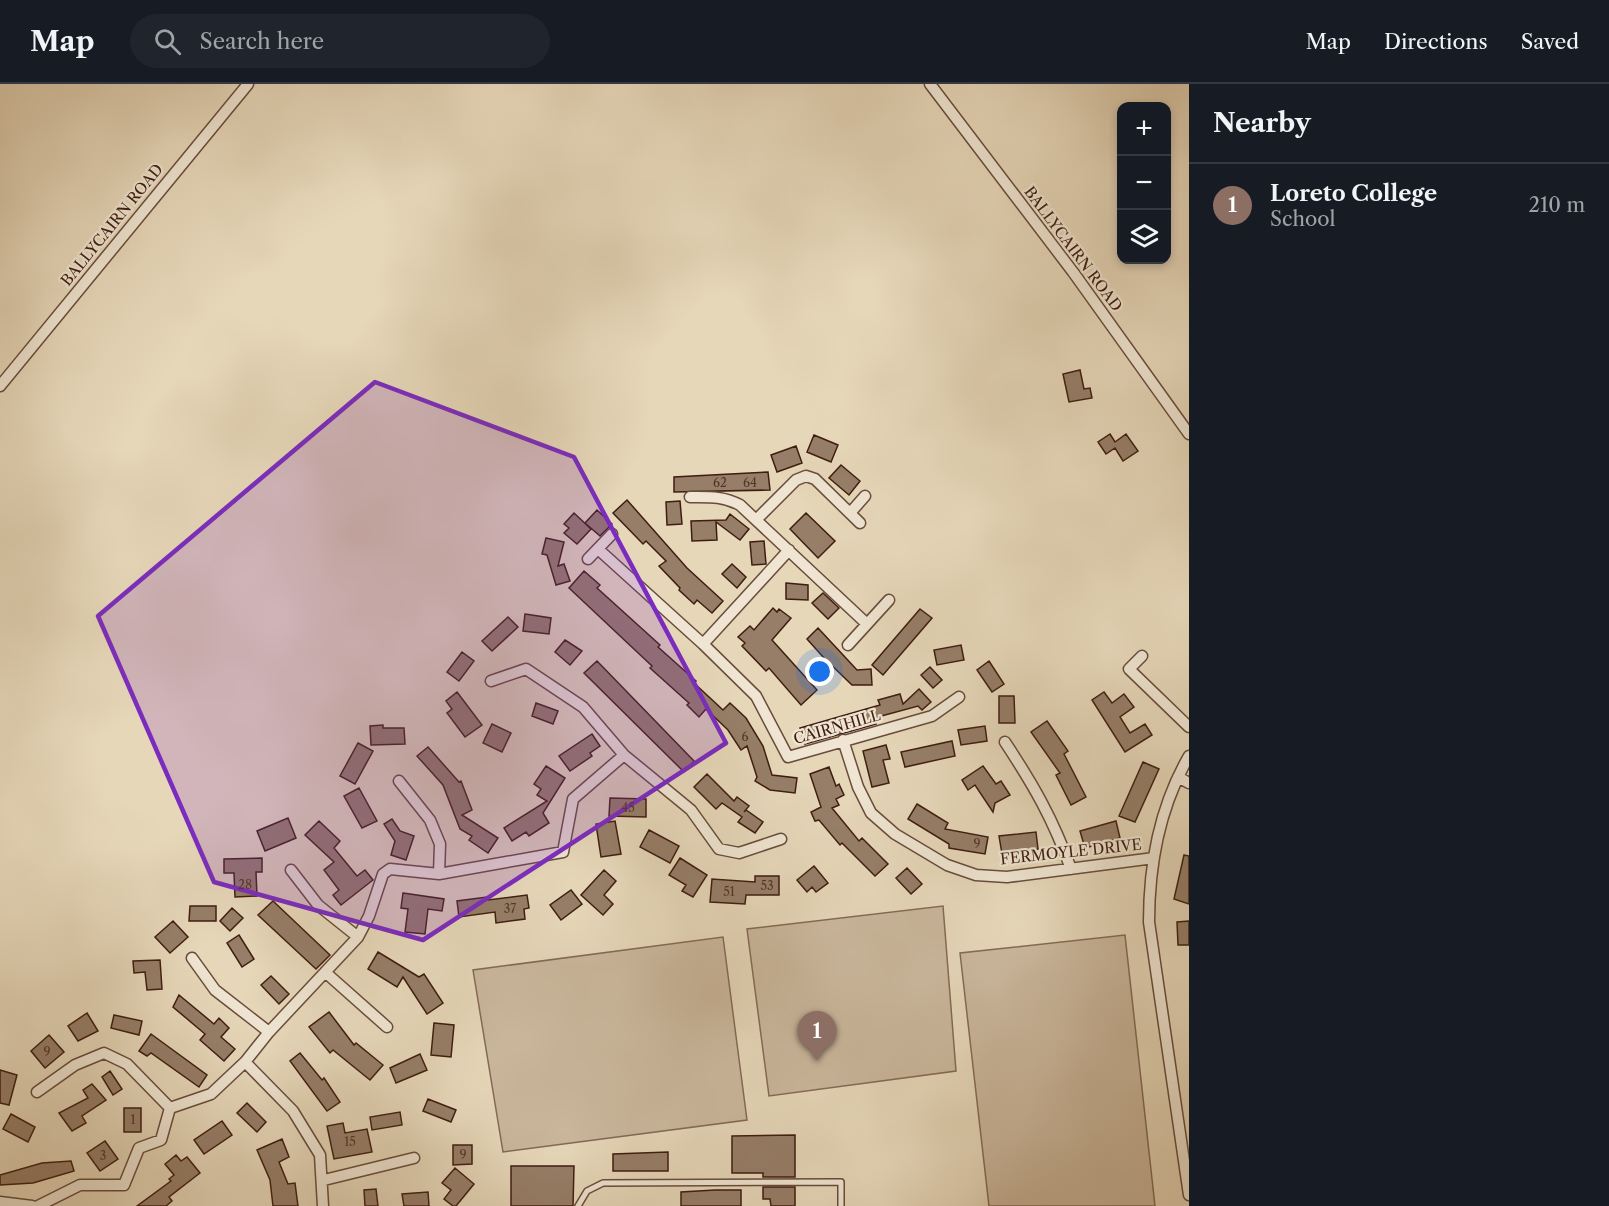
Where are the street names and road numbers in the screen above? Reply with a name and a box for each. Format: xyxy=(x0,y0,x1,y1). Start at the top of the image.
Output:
street label: BALLYCAIRN ROAD xyxy=(57,160,167,290)
street label: BALLYCAIRN ROAD xyxy=(1020,183,1127,315)
street label: CAIRNHILL xyxy=(791,705,883,748)
street label: FERMOYLE DRIVE xyxy=(999,835,1143,868)

